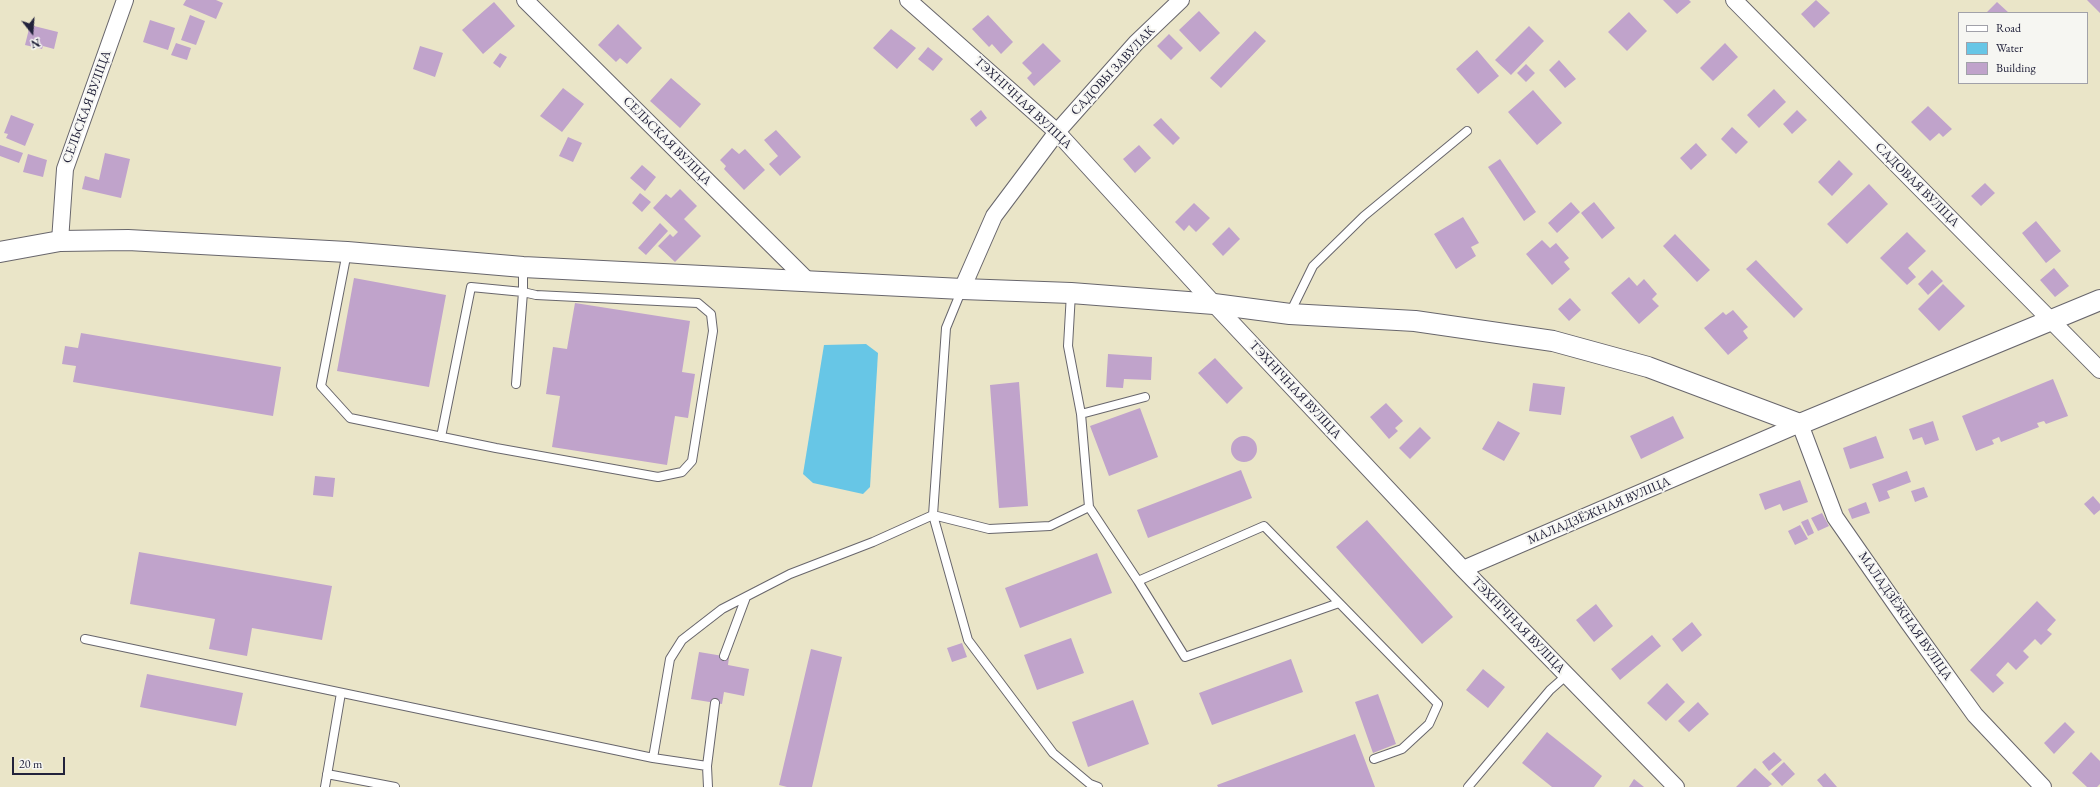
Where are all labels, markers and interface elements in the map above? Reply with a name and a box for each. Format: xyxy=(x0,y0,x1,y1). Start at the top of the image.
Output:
north arrow xyxy=(12,12,52,52)
legend xyxy=(1958,12,2088,84)
text: Road xyxy=(1996,20,2021,36)
street label: САДОВЫ ЗАВУЛАК xyxy=(1068,23,1158,119)
text: N xyxy=(29,35,42,51)
text: Water xyxy=(1996,40,2023,56)
street label: СЕЛЬСКАЯ ВУЛІЦА xyxy=(59,48,115,166)
street label: ТЭХНІЧНАЯ ВУЛІЦА xyxy=(971,54,1075,152)
text: Building xyxy=(1996,60,2036,76)
street label: СЕЛЬСКАЯ ВУЛІЦА xyxy=(619,93,715,189)
street label: САДОВАЯ ВУЛІЦА xyxy=(1872,140,1962,230)
street label: ТЭХНІЧНАЯ ВУЛІЦА xyxy=(1246,338,1344,442)
street label: МАЛАДЗЁЖНАЯ ВУЛІЦА xyxy=(1525,474,1673,548)
street label: МАЛАДЗЁЖНАЯ ВУЛІЦА xyxy=(1855,549,1955,683)
street label: ТЭХНІЧНАЯ ВУЛІЦА xyxy=(1468,574,1568,676)
scale bar xyxy=(14,749,67,775)
text: 20 m xyxy=(19,756,42,772)

